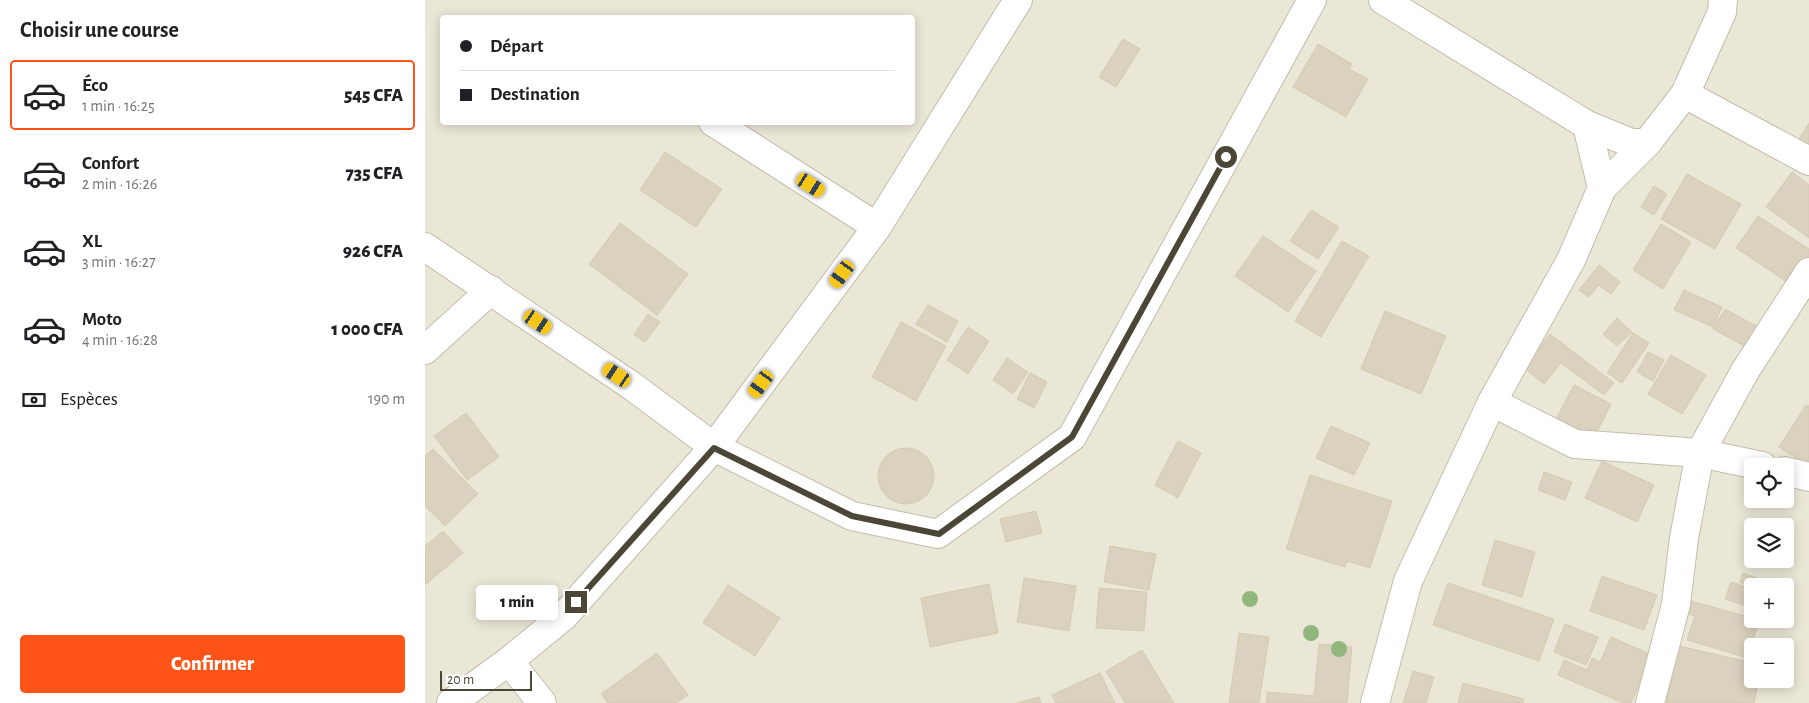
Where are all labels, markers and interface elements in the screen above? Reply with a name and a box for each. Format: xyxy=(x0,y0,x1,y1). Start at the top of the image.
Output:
text: Choisir une course xyxy=(20,19,179,41)
text: Départ xyxy=(490,37,543,56)
icon: car xyxy=(22,73,67,118)
text: Éco xyxy=(82,76,108,95)
text: Destination xyxy=(490,85,580,104)
text: 545 CFA xyxy=(344,86,403,105)
text: 1 min · 16:25 xyxy=(82,98,155,114)
route start xyxy=(1215,146,1237,168)
icon: car xyxy=(22,151,67,196)
text: Confort xyxy=(82,154,139,173)
text: 735 CFA xyxy=(345,164,403,183)
car xyxy=(794,171,827,199)
text: 2 min · 16:26 xyxy=(82,176,157,192)
icon: car xyxy=(22,229,67,274)
text: XL xyxy=(82,232,102,251)
text: 926 CFA xyxy=(343,242,403,261)
text: 3 min · 16:27 xyxy=(82,254,156,270)
car xyxy=(827,257,856,291)
icon: car xyxy=(22,307,67,352)
car xyxy=(521,307,554,337)
text: Moto xyxy=(82,310,122,329)
text: 1 000 CFA xyxy=(331,320,403,339)
text: 4 min · 16:28 xyxy=(82,332,158,348)
car xyxy=(600,360,633,390)
car xyxy=(746,367,775,401)
icon: cash xyxy=(20,386,48,414)
text: Espèces xyxy=(60,390,118,409)
text: 190 m xyxy=(368,391,405,407)
map controls xyxy=(1744,458,1794,688)
button: locate xyxy=(1744,458,1794,508)
button: layers xyxy=(1744,518,1794,568)
button: + xyxy=(1744,578,1794,628)
callout: 1 min xyxy=(476,584,559,620)
route end xyxy=(565,591,587,613)
text: 1 min xyxy=(500,594,534,610)
button: Confirmer xyxy=(20,635,405,693)
button: − xyxy=(1744,638,1794,688)
scale bar xyxy=(440,668,533,691)
text: 20 m xyxy=(447,673,474,687)

